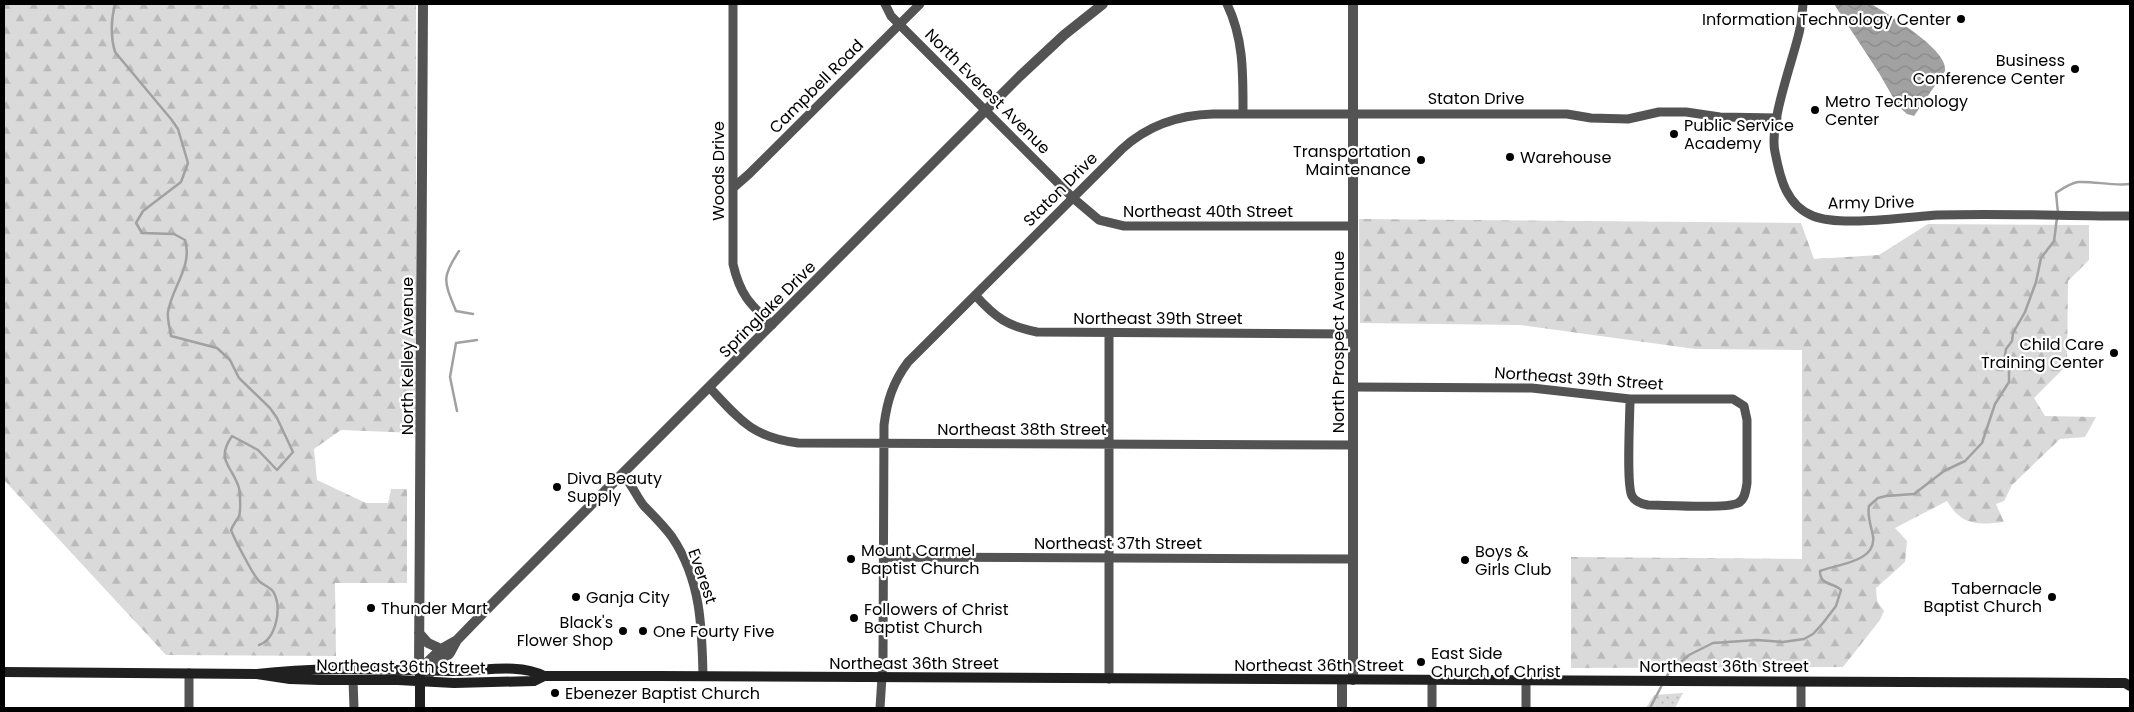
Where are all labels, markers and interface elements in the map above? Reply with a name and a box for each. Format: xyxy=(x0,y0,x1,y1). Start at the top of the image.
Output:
place label: Information Technology Center xyxy=(1702,8,1951,31)
marker: Information Technology Center xyxy=(1955,13,1967,25)
street label: North Everest Avenue xyxy=(920,23,1056,159)
street label: Campbell Road xyxy=(764,34,869,139)
place label: Business Conference Center xyxy=(1913,49,2065,90)
marker: Business Conference Center xyxy=(2069,63,2081,75)
street label: Staton Drive xyxy=(1428,87,1524,110)
place label: Metro Technology Center xyxy=(1825,90,1968,131)
marker: Metro Technology Center xyxy=(1809,104,1821,116)
place label: Public Service Academy xyxy=(1684,114,1794,155)
street label: Woods Drive xyxy=(707,121,730,221)
marker: Public Service Academy xyxy=(1668,128,1680,140)
place label: Transportation Maintenance xyxy=(1293,140,1411,181)
place label: Warehouse xyxy=(1520,146,1611,169)
street label: Staton Drive xyxy=(1018,147,1103,232)
marker: Warehouse xyxy=(1504,151,1516,163)
marker: Transportation Maintenance xyxy=(1415,154,1427,166)
street label: Army Drive xyxy=(1828,190,1915,215)
street label: Northeast 40th Street xyxy=(1123,200,1293,223)
street label: North Prospect Avenue xyxy=(1327,251,1350,433)
street label: Springlake Drive xyxy=(714,256,821,363)
street label: North Kelley Avenue xyxy=(396,277,419,435)
street label: Northeast 39th Street xyxy=(1073,307,1243,330)
place label: Child Care Training Center xyxy=(1981,333,2104,374)
marker: Child Care Training Center xyxy=(2108,347,2120,359)
street label: Northeast 39th Street xyxy=(1494,361,1664,396)
street label: Northeast 38th Street xyxy=(937,418,1107,441)
place label: Diva Beauty Supply xyxy=(567,467,662,508)
marker: Diva Beauty Supply xyxy=(551,481,563,493)
street label: Northeast 37th Street xyxy=(1034,532,1202,555)
place label: Mount Carmel Baptist Church xyxy=(861,539,979,580)
place label: Boys & Girls Club xyxy=(1475,540,1551,581)
street label: Everest xyxy=(682,545,723,607)
marker: Mount Carmel Baptist Church xyxy=(845,553,857,565)
marker: Boys & Girls Club xyxy=(1459,554,1471,566)
place label: Tabernacle Baptist Church xyxy=(1924,577,2042,618)
place label: Ganja City xyxy=(586,586,670,609)
marker: Ganja City xyxy=(570,591,582,603)
marker: Tabernacle Baptist Church xyxy=(2046,591,2058,603)
place label: Thunder Mart xyxy=(381,597,488,620)
place label: Followers of Christ Baptist Church xyxy=(864,598,1009,639)
marker: Thunder Mart xyxy=(365,602,377,614)
place label: Black's Flower Shop xyxy=(517,611,613,652)
marker: Followers of Christ Baptist Church xyxy=(848,612,860,624)
place label: One Fourty Five xyxy=(653,620,775,643)
marker: Black's Flower Shop xyxy=(617,625,629,637)
marker: One Fourty Five xyxy=(637,625,649,637)
place label: East Side Church of Christ xyxy=(1431,642,1561,683)
street label: Northeast 36th Street xyxy=(829,652,999,675)
street label: Northeast 36th Street xyxy=(316,654,486,679)
street label: Northeast 36th Street xyxy=(1234,654,1404,677)
street label: Northeast 36th Street xyxy=(1639,655,1809,678)
marker: East Side Church of Christ xyxy=(1415,656,1427,668)
place label: Ebenezer Baptist Church xyxy=(565,682,760,705)
marker: Ebenezer Baptist Church xyxy=(549,687,561,699)

